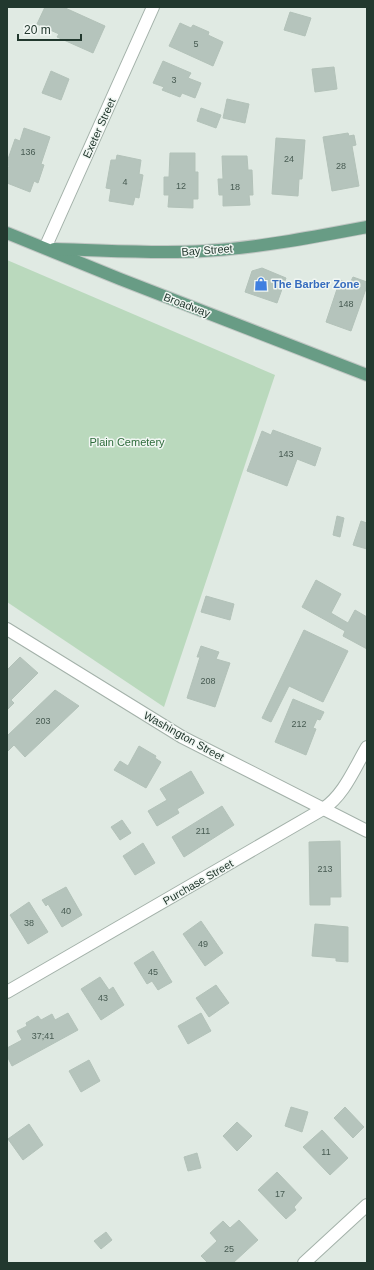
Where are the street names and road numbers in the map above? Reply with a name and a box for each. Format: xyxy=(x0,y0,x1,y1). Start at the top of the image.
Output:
street label: Exeter Street xyxy=(80,96,118,160)
street label: Bay Street xyxy=(181,242,233,258)
street label: Broadway xyxy=(162,291,212,320)
street label: Washington Street xyxy=(142,709,226,763)
street label: Purchase Street xyxy=(161,857,235,907)

